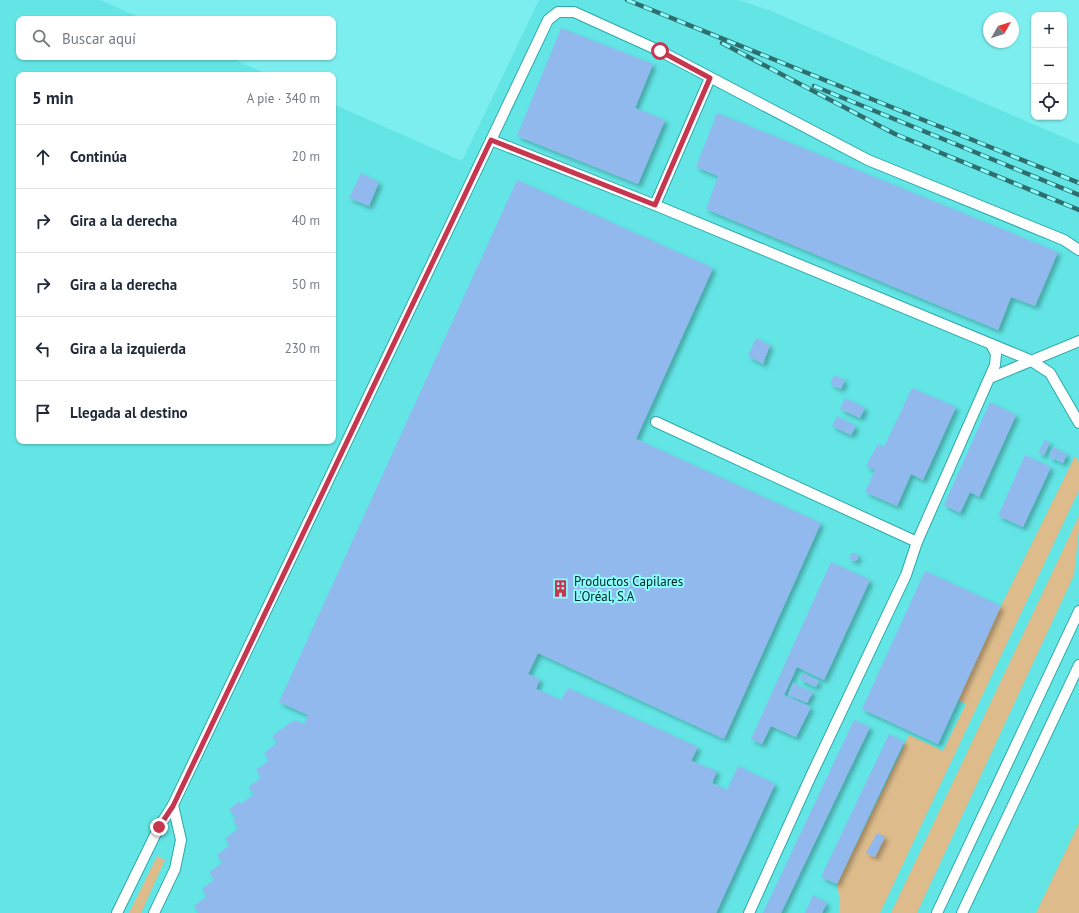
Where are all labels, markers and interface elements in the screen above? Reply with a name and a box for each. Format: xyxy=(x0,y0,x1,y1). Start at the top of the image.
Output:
north arrow xyxy=(983,12,1019,48)
map controls xyxy=(1031,12,1067,120)
button: + xyxy=(1031,12,1067,48)
search box xyxy=(16,16,336,60)
icon: search xyxy=(30,27,52,49)
text: Buscar aquí xyxy=(62,29,136,48)
route start xyxy=(651,42,669,60)
button: − xyxy=(1031,48,1067,84)
button: locate xyxy=(1031,84,1067,120)
text: 5 min xyxy=(32,87,73,109)
text: A pie · 340 m xyxy=(247,90,320,107)
icon: ahead xyxy=(32,146,54,168)
text: Continúa xyxy=(70,147,127,166)
text: 20 m xyxy=(292,148,320,165)
icon: right xyxy=(32,210,54,232)
text: Gira a la derecha xyxy=(70,211,177,230)
text: 40 m xyxy=(292,212,320,229)
icon: right xyxy=(32,274,54,296)
text: Gira a la derecha xyxy=(70,275,177,294)
text: 50 m xyxy=(292,276,320,293)
icon: left xyxy=(32,338,54,360)
text: Gira a la izquierda xyxy=(70,339,186,358)
text: 230 m xyxy=(285,340,320,357)
icon: arrive xyxy=(32,402,54,424)
text: Llegada al destino xyxy=(70,403,188,422)
place label: Productos Capilares L'Oréal, S.A xyxy=(574,573,683,605)
building icon: Productos Capilares L'Oréal, S.A xyxy=(551,578,571,598)
route end xyxy=(150,818,168,836)

